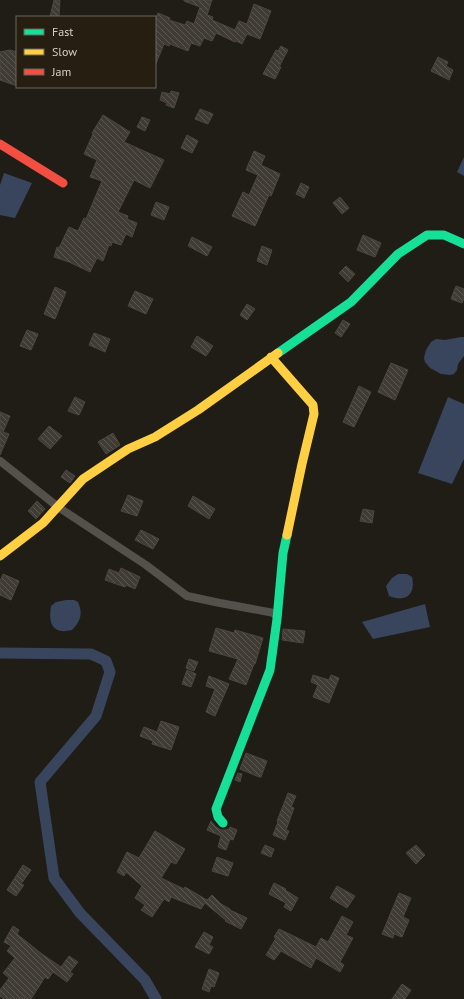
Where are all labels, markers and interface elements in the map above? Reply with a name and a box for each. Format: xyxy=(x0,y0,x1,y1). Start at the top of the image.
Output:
legend xyxy=(16,16,156,88)
text: Fast xyxy=(52,24,73,39)
text: Slow xyxy=(52,44,77,59)
text: Jam xyxy=(51,64,71,79)

